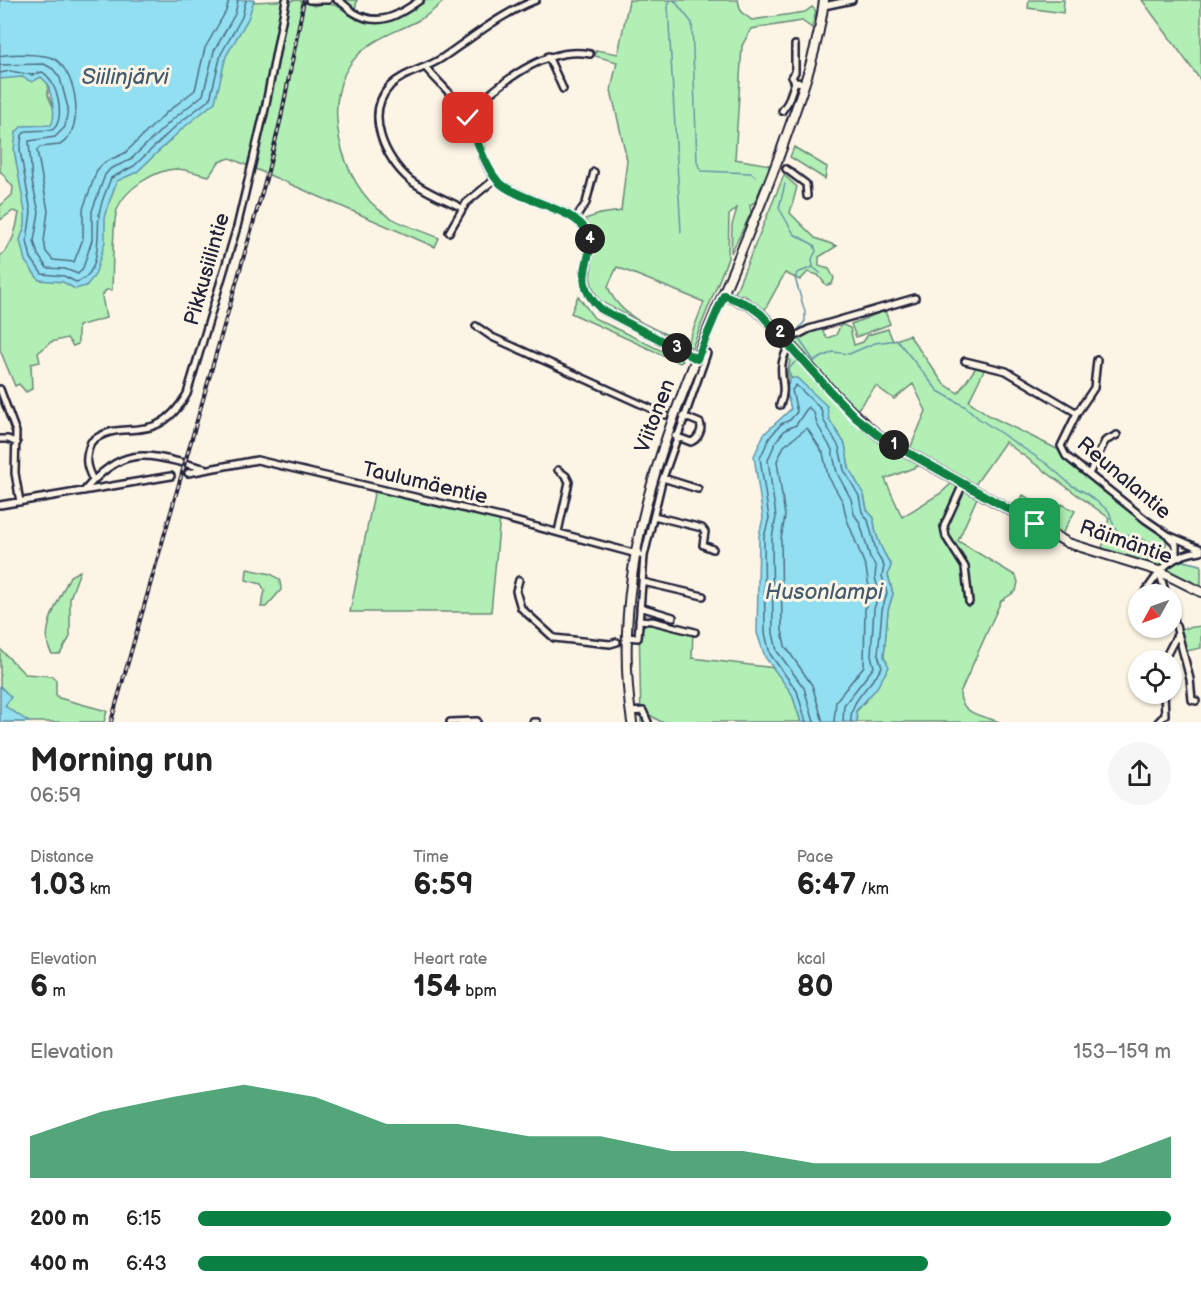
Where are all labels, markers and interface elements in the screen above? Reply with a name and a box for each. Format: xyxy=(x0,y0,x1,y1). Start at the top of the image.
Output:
water label: Siilinjärvi xyxy=(81,64,170,91)
pin xyxy=(442,92,493,143)
icon: check xyxy=(451,101,484,134)
street label: Pikkusiilintie xyxy=(179,210,235,328)
pin: 4 xyxy=(575,224,605,254)
text: 4 xyxy=(585,229,595,248)
pin: 2 xyxy=(765,318,795,348)
text: 2 xyxy=(775,323,785,342)
pin: 3 xyxy=(662,333,692,363)
text: 3 xyxy=(672,338,682,357)
street label: Viitonen xyxy=(630,376,680,456)
pin: 1 xyxy=(879,430,909,460)
street label: Reunalantie xyxy=(1072,431,1176,525)
text: 1 xyxy=(891,435,897,454)
street label: Taulumäentie xyxy=(360,456,490,510)
pin xyxy=(1009,498,1060,549)
icon: arrive xyxy=(1018,507,1051,540)
street label: Räimäntie xyxy=(1076,514,1176,570)
water label: Husonlampi xyxy=(765,579,884,606)
north arrow xyxy=(1128,584,1182,638)
map controls xyxy=(1128,584,1182,704)
button: locate xyxy=(1128,650,1182,704)
text: Morning run xyxy=(30,741,213,781)
button: share xyxy=(1108,742,1171,805)
text: 06:59 xyxy=(30,784,81,808)
text: Distance xyxy=(30,848,94,867)
text: Time xyxy=(413,848,449,867)
text: Pace xyxy=(797,848,833,867)
text: 1.03 xyxy=(30,867,85,903)
text: 6:59 xyxy=(413,867,474,903)
text: 6:47 xyxy=(797,867,856,903)
text: km xyxy=(85,880,111,899)
text: /km xyxy=(856,880,889,899)
text: Elevation xyxy=(30,950,97,969)
text: Heart rate xyxy=(413,950,487,969)
text: kcal xyxy=(797,950,825,969)
text: 6 xyxy=(30,969,48,1005)
text: 154 xyxy=(413,969,461,1005)
text: 80 xyxy=(797,969,833,1005)
text: m xyxy=(48,982,66,1001)
text: bpm xyxy=(461,982,497,1001)
text: Elevation xyxy=(30,1040,113,1064)
text: 153–159 m xyxy=(1074,1040,1171,1064)
text: 200 m xyxy=(30,1207,89,1231)
text: 6:15 xyxy=(126,1207,161,1231)
text: 400 m xyxy=(30,1252,89,1276)
text: 6:43 xyxy=(126,1252,167,1276)

